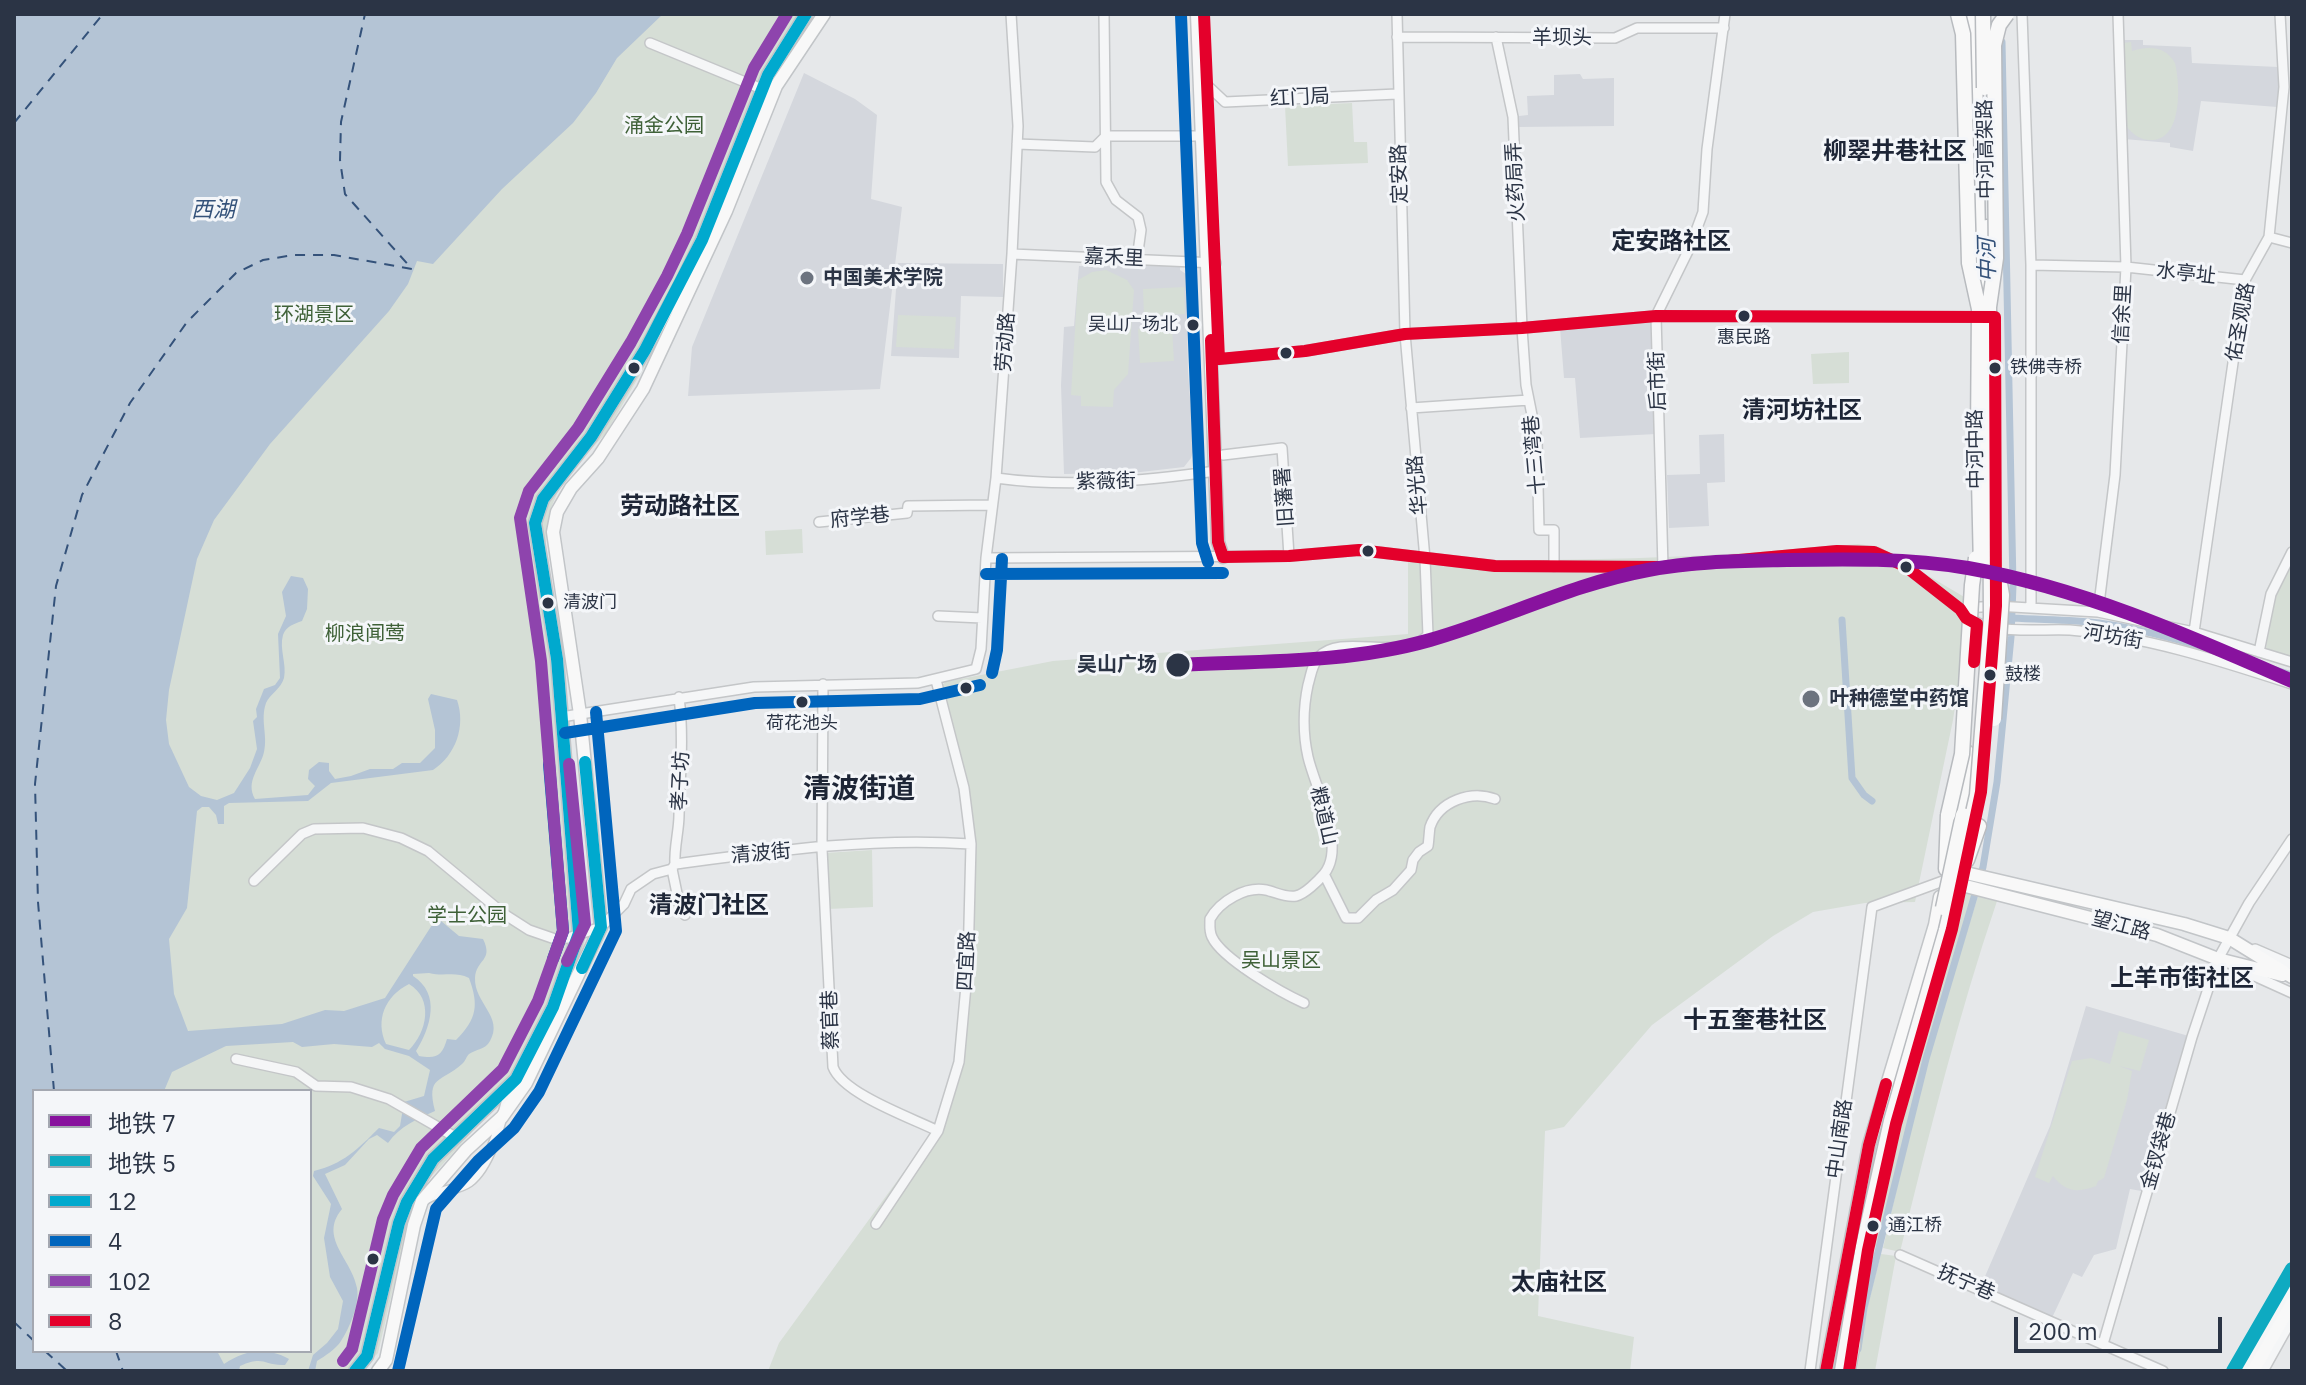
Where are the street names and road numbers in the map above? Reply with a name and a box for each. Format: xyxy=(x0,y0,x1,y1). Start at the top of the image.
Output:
street label: 羊坝头 xyxy=(1532,26,1592,50)
street label: 红门局 xyxy=(1269,84,1331,112)
street label: 中河高架路 xyxy=(1973,99,1999,199)
street label: 火药局弄 xyxy=(1502,141,1530,223)
street label: 定安路 xyxy=(1387,144,1413,204)
street label: 嘉禾里 xyxy=(1083,244,1145,272)
street label: 水亭址 xyxy=(2155,259,2217,289)
street label: 佑圣观路 xyxy=(2222,281,2260,363)
street label: 信余里 xyxy=(2109,283,2137,345)
street label: 劳动路 xyxy=(992,311,1020,373)
street label: 后市街 xyxy=(1645,351,1671,411)
street label: 中河中路 xyxy=(1963,409,1989,489)
street label: 十三湾巷 xyxy=(1520,414,1550,496)
street label: 华光路 xyxy=(1403,454,1433,516)
street label: 旧藩署 xyxy=(1271,466,1299,528)
street label: 紫薇街 xyxy=(1076,469,1136,495)
street label: 府学巷 xyxy=(829,503,891,533)
street label: 河坊街 xyxy=(2081,620,2145,654)
street label: 孝子坊 xyxy=(667,750,695,812)
street label: 粮道山 xyxy=(1305,784,1341,848)
street label: 清波街 xyxy=(730,839,792,869)
street label: 望江路 xyxy=(2089,907,2153,945)
street label: 四宜路 xyxy=(953,930,981,992)
street label: 蔡官巷 xyxy=(818,990,844,1050)
street label: 中山南路 xyxy=(1823,1098,1857,1180)
street label: 金钗袋巷 xyxy=(2136,1109,2182,1193)
street label: 抚宁巷 xyxy=(1934,1260,1998,1306)

